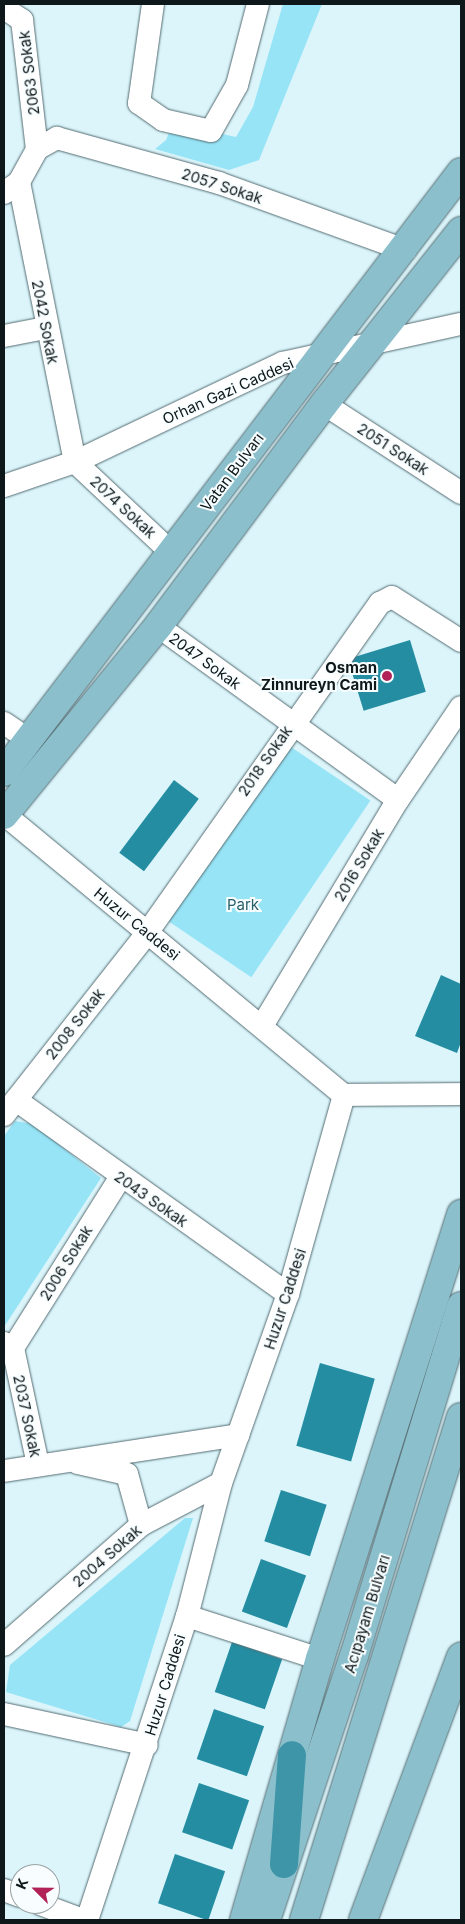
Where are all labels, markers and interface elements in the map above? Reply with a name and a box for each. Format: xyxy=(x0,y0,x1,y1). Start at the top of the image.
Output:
street label: 2063 Sokak xyxy=(15,30,43,116)
street label: 2057 Sokak xyxy=(179,164,265,208)
street label: 2042 Sokak xyxy=(28,278,62,366)
street label: Orhan Gazi Caddesi xyxy=(160,354,296,428)
street label: 2051 Sokak xyxy=(354,419,432,479)
street label: Vatan Bulvarı xyxy=(197,429,267,515)
street label: 2074 Sokak xyxy=(86,472,160,542)
street label: 2047 Sokak xyxy=(166,629,244,693)
place label: Osman Zinnureyn Cami xyxy=(261,658,377,693)
marker: Osman Zinnureyn Cami xyxy=(381,670,393,682)
street label: 2018 Sokak xyxy=(234,722,296,800)
street label: 2016 Sokak xyxy=(330,825,388,905)
street label: Huzur Caddesi xyxy=(91,884,183,964)
park label: Park xyxy=(227,896,259,914)
street label: 2008 Sokak xyxy=(42,985,108,1063)
street label: 2043 Sokak xyxy=(111,1167,191,1231)
street label: 2006 Sokak xyxy=(36,1222,96,1304)
street label: Huzur Caddesi xyxy=(260,1246,310,1352)
street label: 2037 Sokak xyxy=(9,1373,45,1459)
street label: 2004 Sokak xyxy=(69,1521,145,1591)
street label: Acıpayam Bulvarı xyxy=(340,1553,394,1675)
street label: Huzur Caddesi xyxy=(141,1632,189,1738)
north arrow xyxy=(10,1864,60,1914)
text: K xyxy=(12,1875,31,1891)

